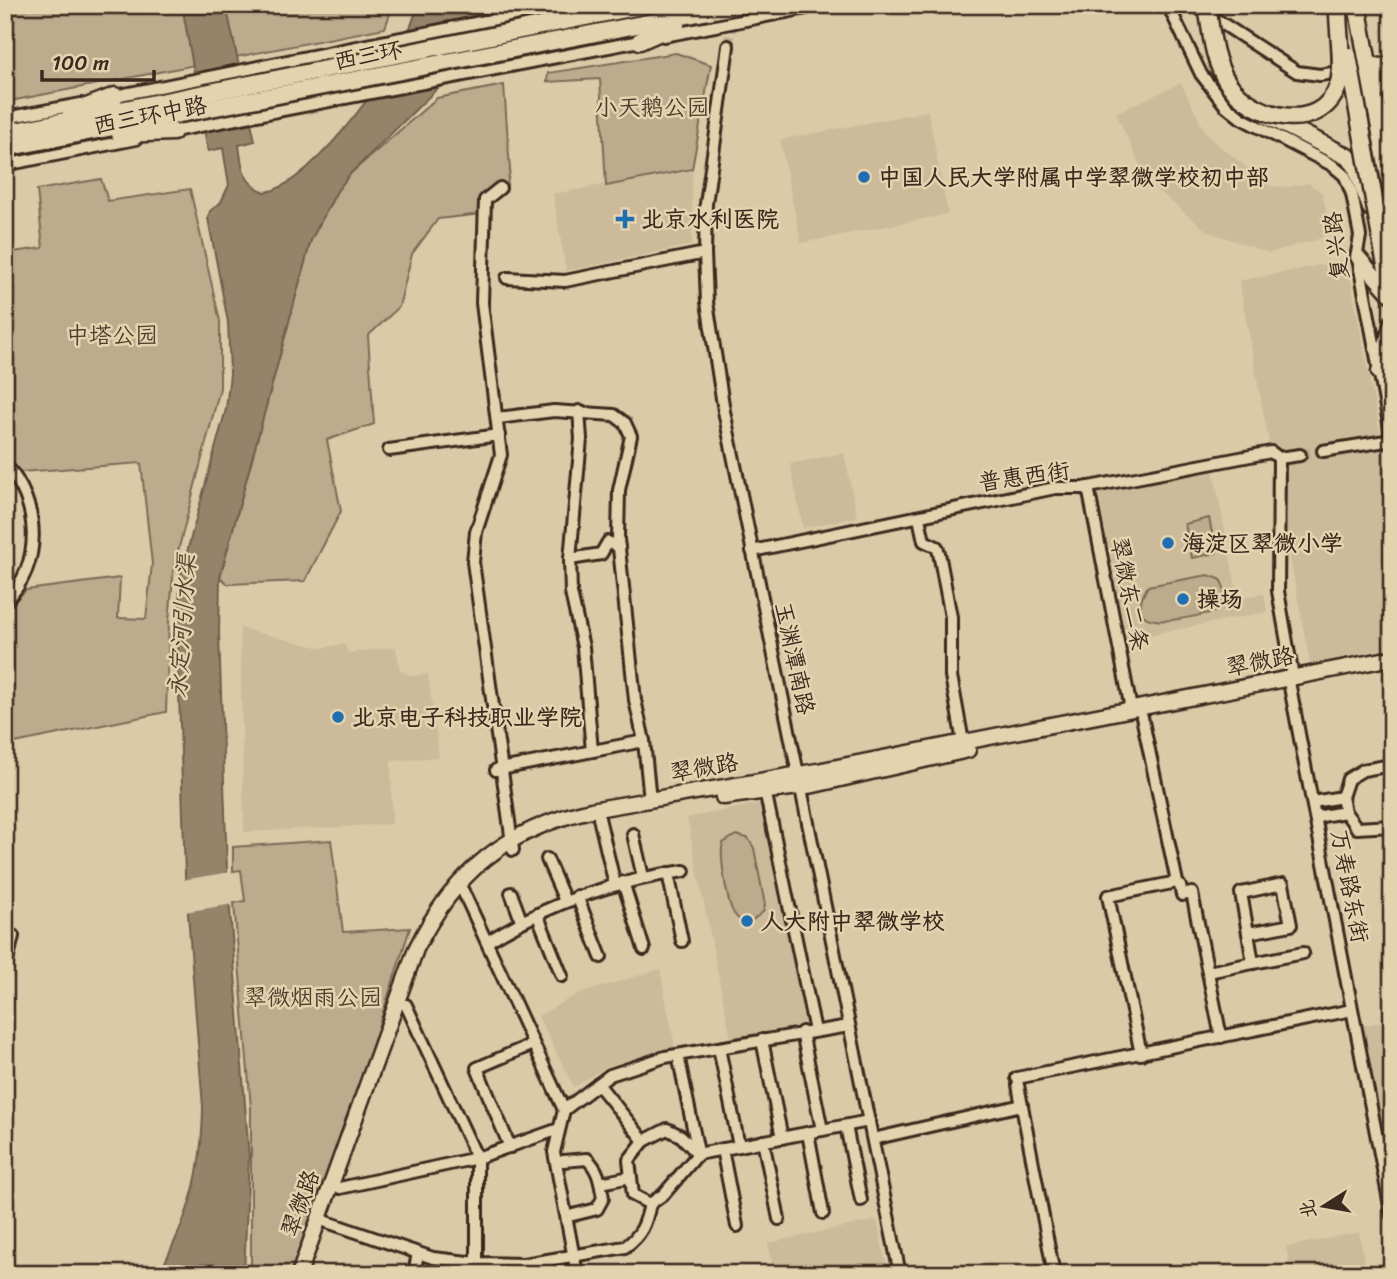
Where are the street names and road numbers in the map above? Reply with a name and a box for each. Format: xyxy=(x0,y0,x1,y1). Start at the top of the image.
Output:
street label: 西三环 xyxy=(330,29,406,82)
street label: 西三环中路 xyxy=(90,84,210,147)
street label: 复兴路 xyxy=(1312,209,1361,283)
street label: 普惠西街 xyxy=(976,450,1072,503)
street label: 翠微东二条 xyxy=(1098,534,1161,654)
street label: 玉渊潭南路 xyxy=(763,598,827,719)
street label: 翠微路 xyxy=(1222,635,1298,688)
street label: 翠微路 xyxy=(667,741,742,794)
street label: 万寿路东街 xyxy=(1318,826,1381,946)
street label: 翠微路 xyxy=(269,1164,332,1243)

